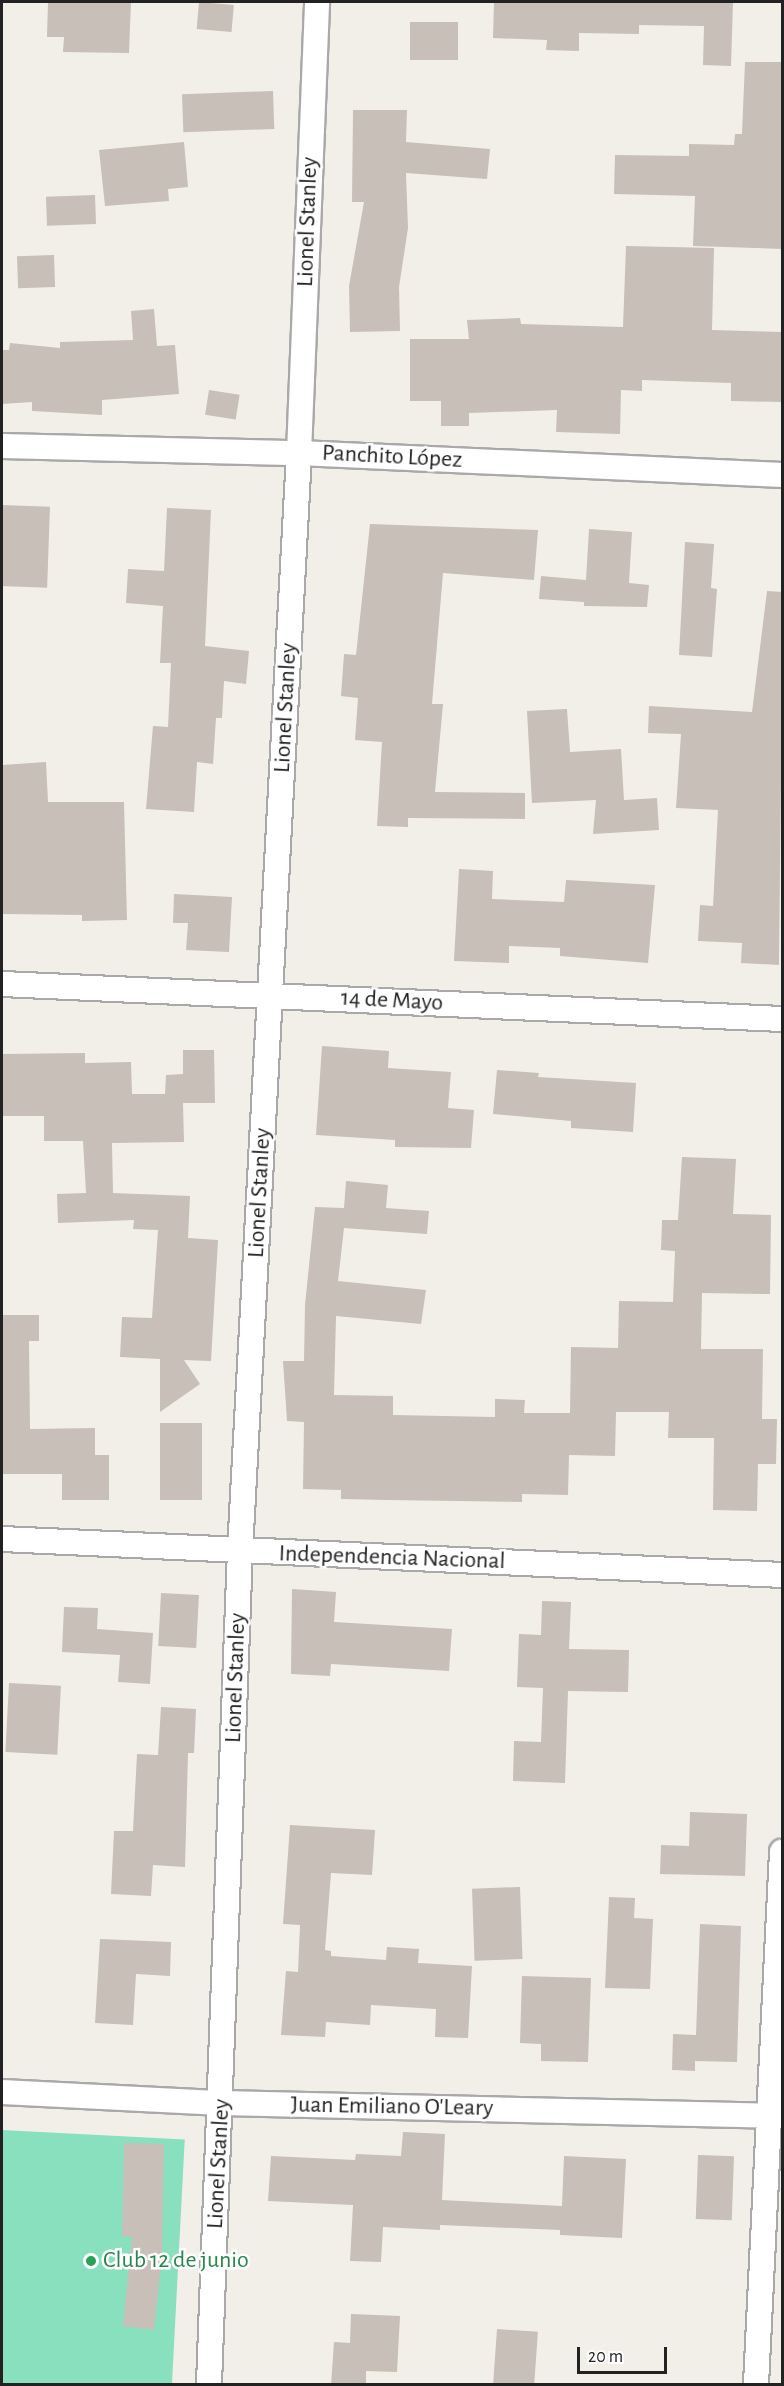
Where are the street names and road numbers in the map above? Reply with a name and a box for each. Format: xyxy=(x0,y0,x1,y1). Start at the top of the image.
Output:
street label: Lionel Stanley xyxy=(291,156,325,288)
street label: Panchito López xyxy=(321,439,463,475)
street label: Lionel Stanley xyxy=(268,642,304,774)
street label: 14 de Mayo xyxy=(340,984,444,1018)
street label: Lionel Stanley xyxy=(242,1127,278,1259)
street label: Independencia Nacional xyxy=(278,1540,506,1576)
street label: Lionel Stanley xyxy=(219,1612,253,1744)
street label: Juan Emiliano O'Leary xyxy=(291,2091,493,2123)
street label: Lionel Stanley xyxy=(201,2098,237,2230)

